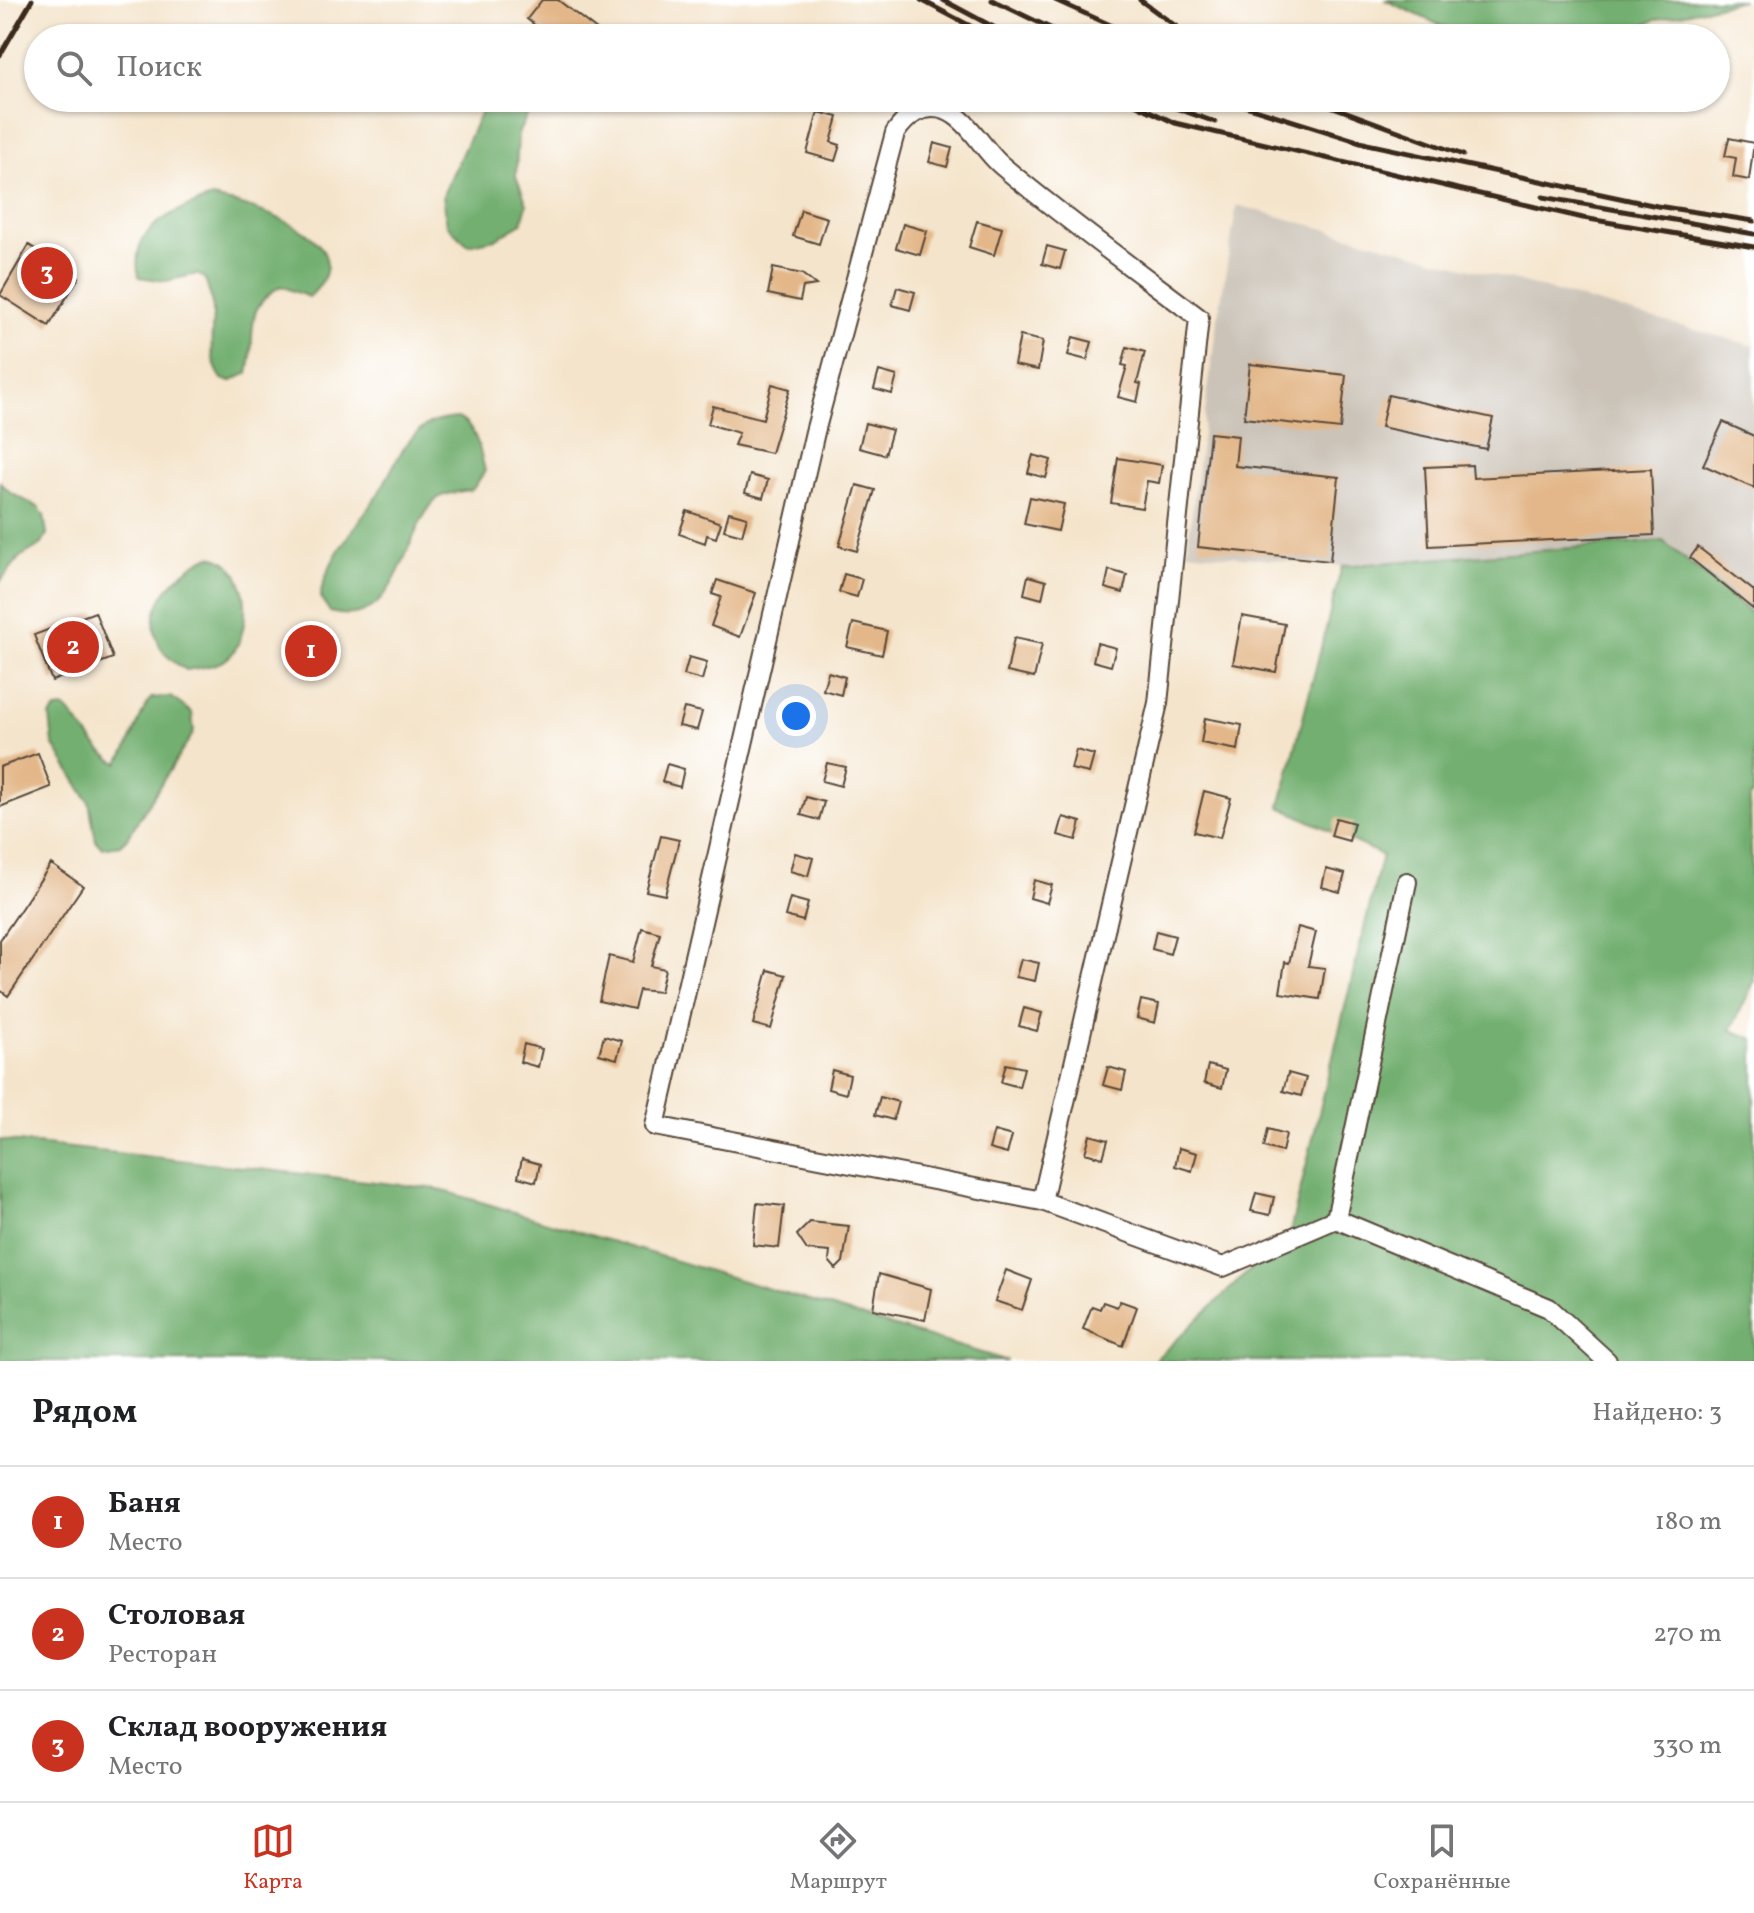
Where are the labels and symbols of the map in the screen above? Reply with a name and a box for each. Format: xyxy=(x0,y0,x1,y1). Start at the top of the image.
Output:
pin: 3 xyxy=(21,243,73,303)
pin: 2 xyxy=(47,617,99,677)
pin: 1 xyxy=(285,621,337,681)
your location xyxy=(776,696,816,736)

